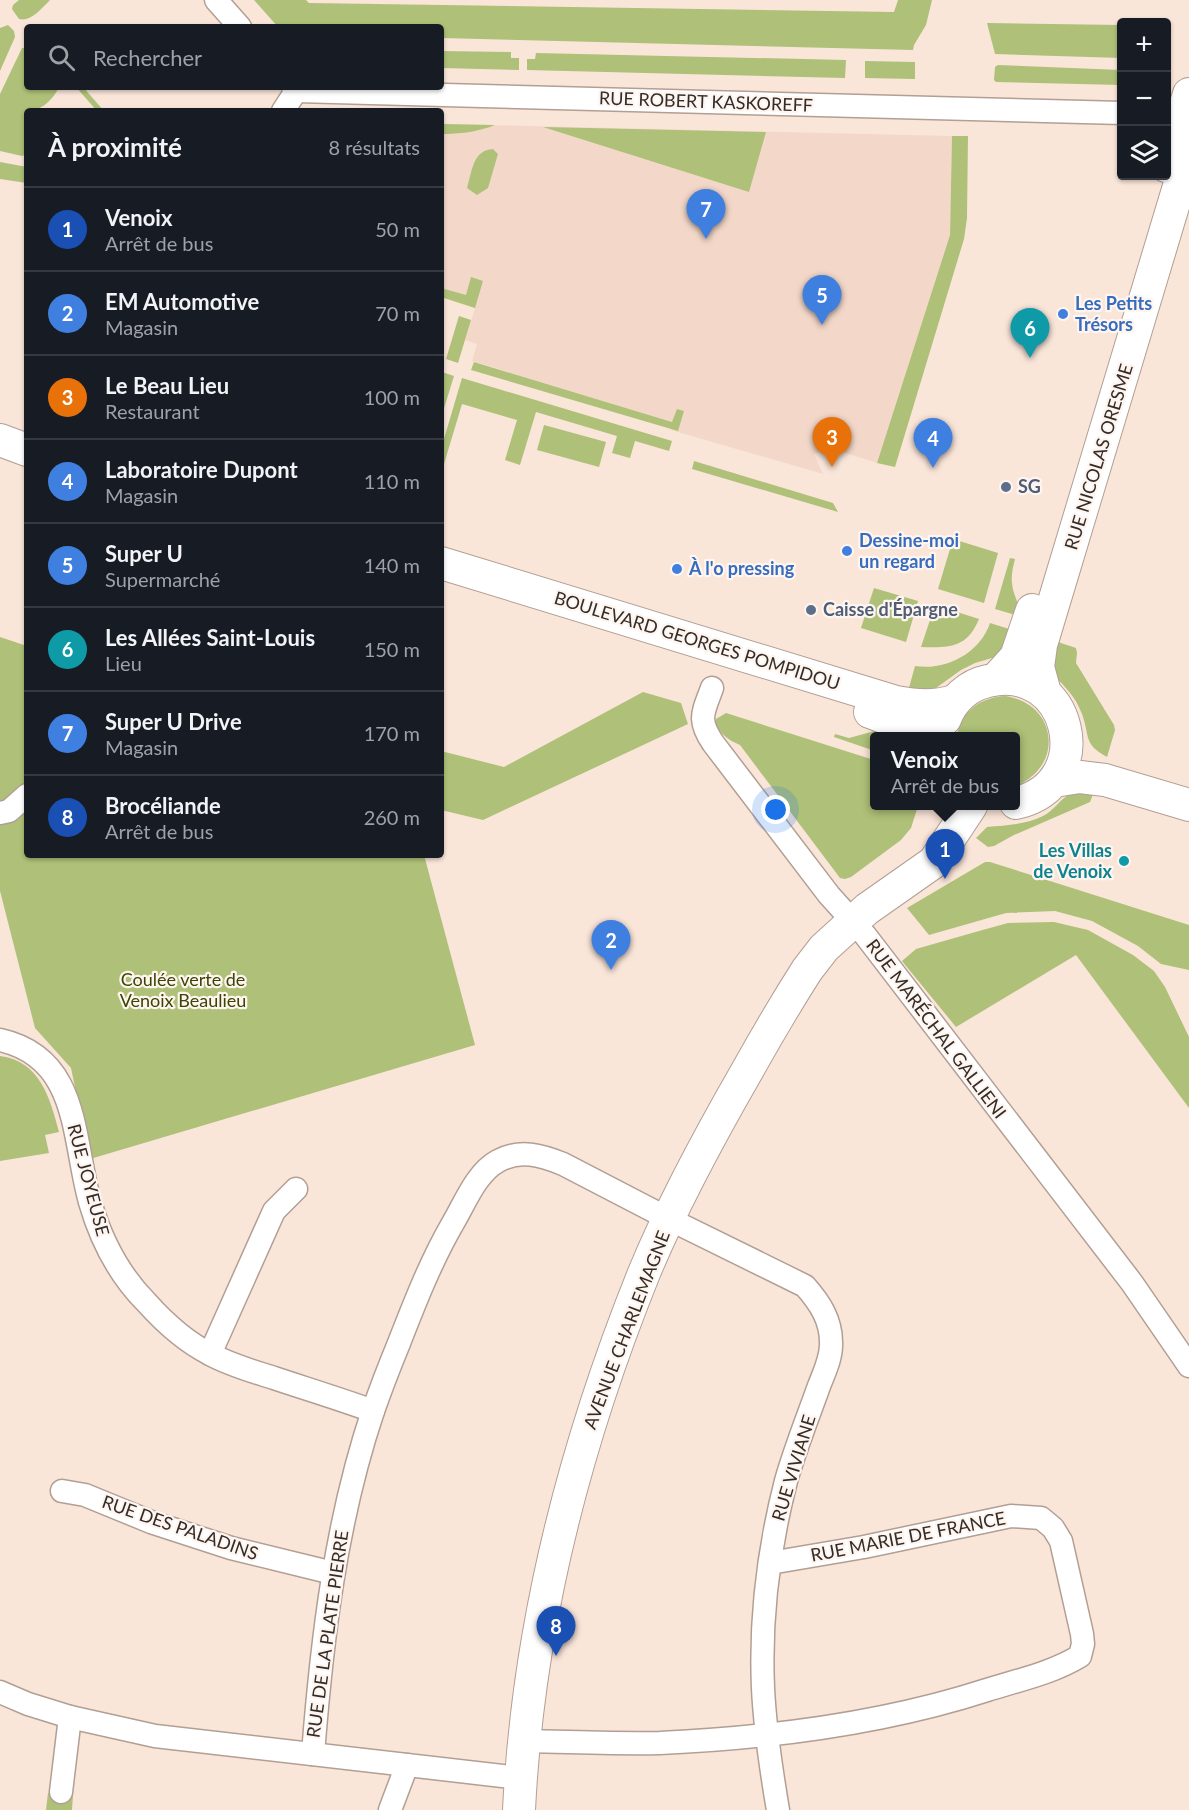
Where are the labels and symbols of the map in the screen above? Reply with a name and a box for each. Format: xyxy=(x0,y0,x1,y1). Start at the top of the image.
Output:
street label: RUE ROBERT KASKOREFF xyxy=(599,86,813,116)
pin: 7 xyxy=(686,190,726,239)
pin: 5 xyxy=(802,276,842,325)
place label: Les Petits Trésors xyxy=(1075,292,1152,335)
marker: Les Petits Trésors xyxy=(1056,307,1070,321)
pin: 6 xyxy=(1010,308,1050,358)
street label: RUE NICOLAS ORESME xyxy=(1059,361,1137,552)
pin: 3 xyxy=(812,418,852,467)
pin: 4 xyxy=(914,418,952,468)
place label: SG xyxy=(1018,475,1041,497)
marker: SG xyxy=(999,480,1013,494)
place label: Dessine-moi un regard xyxy=(859,529,959,572)
marker: Dessine-moi un regard xyxy=(840,544,854,558)
place label: À l'o pressing xyxy=(688,557,795,579)
marker: À l'o pressing xyxy=(670,562,684,576)
street label: BOULEVARD GEORGES POMPIDOU xyxy=(552,586,843,694)
place label: Caisse d'Épargne xyxy=(823,598,958,620)
marker: Caisse d'Épargne xyxy=(804,603,818,617)
your location xyxy=(761,795,790,824)
pin: 1 xyxy=(926,830,964,879)
place label: Les Villas de Venoix xyxy=(1033,839,1113,882)
marker: Les Villas de Venoix xyxy=(1117,854,1131,868)
pin: 2 xyxy=(592,920,630,970)
street label: RUE MARÉCHAL GALLIENI xyxy=(862,934,1011,1122)
park label: Coulée verte de Venoix Beaulieu xyxy=(120,968,246,1011)
street label: RUE JOYEUSE xyxy=(63,1121,115,1238)
street label: AVENUE CHARLEMAGNE xyxy=(578,1227,674,1432)
street label: RUE VIVIANE xyxy=(767,1412,820,1523)
street label: RUE DES PALADINS xyxy=(99,1490,261,1564)
street label: RUE MARIE DE FRANCE xyxy=(808,1506,1007,1566)
street label: RUE DE LA PLATE PIERRE xyxy=(302,1529,352,1739)
pin: 8 xyxy=(536,1606,576,1656)

